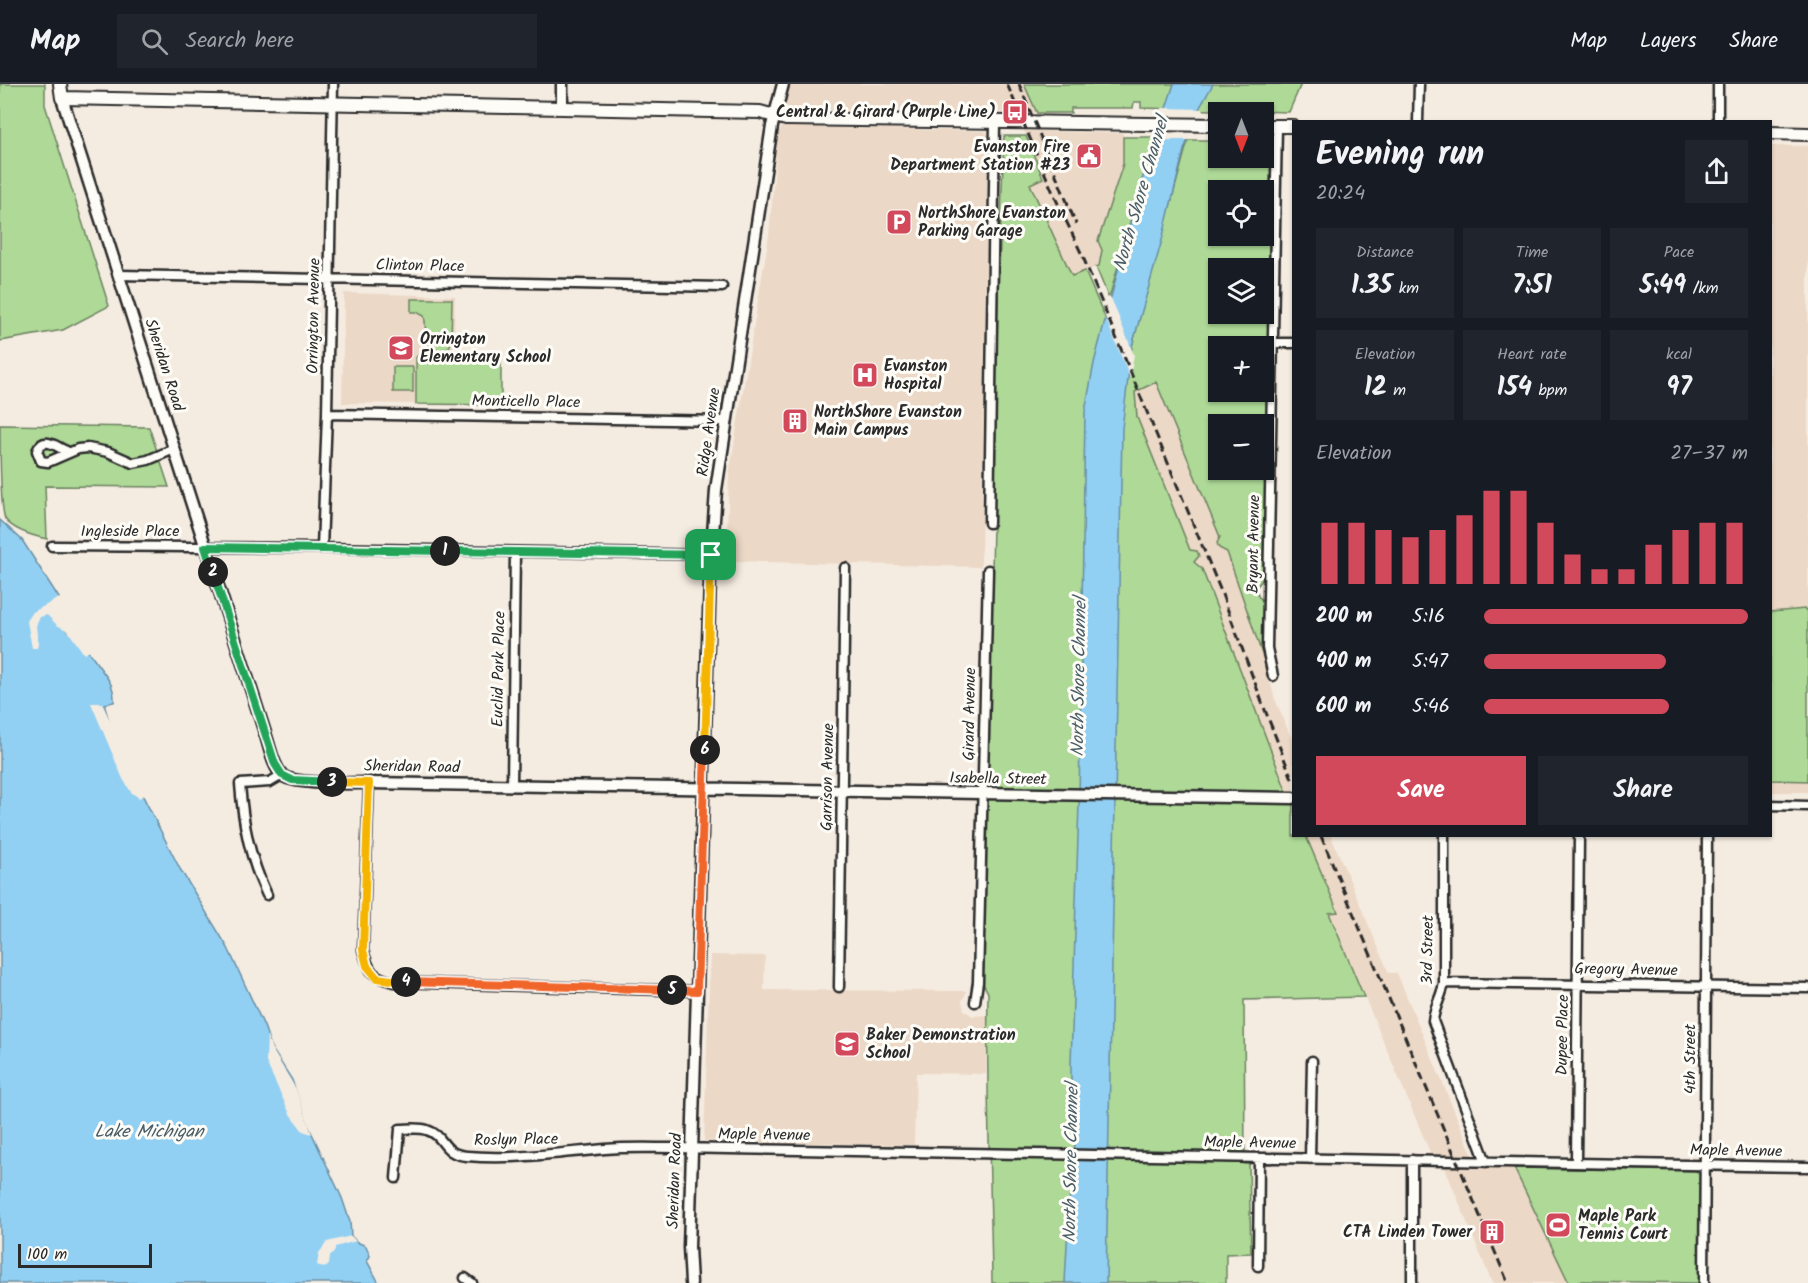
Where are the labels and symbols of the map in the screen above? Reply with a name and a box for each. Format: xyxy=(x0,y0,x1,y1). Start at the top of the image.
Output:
bus stop icon: Central & Girard (Purple Line) xyxy=(1000,97,1030,127)
place label: Central & Girard (Purple Line) xyxy=(776,100,996,125)
north arrow xyxy=(1208,102,1274,168)
water label: North Shore Channel xyxy=(1106,110,1179,275)
place label: Evanston Fire Department Station #23 xyxy=(890,135,1070,178)
public building icon: Evanston Fire Department Station #23 xyxy=(1074,141,1104,171)
place label: NorthShore Evanston Parking Garage xyxy=(918,201,1066,244)
parking icon: NorthShore Evanston Parking Garage xyxy=(884,207,914,237)
street label: Clinton Place xyxy=(375,253,465,279)
street label: Orrington Avenue xyxy=(300,258,328,374)
street label: Sheridan Road xyxy=(137,316,191,415)
place label: Orrington Elementary School xyxy=(420,327,552,370)
school or university icon: Orrington Elementary School xyxy=(386,333,416,363)
place label: Evanston Hospital xyxy=(884,354,948,397)
hospital icon: Evanston Hospital xyxy=(850,360,880,390)
street label: Ridge Avenue xyxy=(690,386,728,478)
street label: Monticello Place xyxy=(471,389,581,415)
place label: NorthShore Evanston Main Campus xyxy=(814,400,962,443)
building icon: NorthShore Evanston Main Campus xyxy=(780,406,810,436)
street label: Bryant Avenue xyxy=(1241,494,1267,594)
street label: Ingleside Place xyxy=(81,519,179,544)
pin xyxy=(685,529,736,580)
pin: 1 xyxy=(430,536,460,566)
pin: 2 xyxy=(198,557,228,587)
water label: North Shore Channel xyxy=(1064,594,1096,757)
street label: Euclid Park Place xyxy=(485,611,513,727)
street label: Girard Avenue xyxy=(957,667,983,761)
street label: Garrison Avenue xyxy=(815,723,841,831)
pin: 6 xyxy=(690,735,720,765)
street label: Sheridan Road xyxy=(364,754,461,780)
street label: Isabella Street xyxy=(949,766,1048,792)
pin: 3 xyxy=(317,767,347,797)
street label: 3rd Street xyxy=(1415,914,1441,985)
street label: Gregory Avenue xyxy=(1574,957,1678,983)
pin: 4 xyxy=(391,967,421,997)
pin: 5 xyxy=(657,975,687,1005)
street label: Dupee Place xyxy=(1550,994,1576,1076)
place label: Baker Demonstration School xyxy=(866,1023,1016,1066)
street label: 4th Street xyxy=(1678,1023,1703,1094)
school or university icon: Baker Demonstration School xyxy=(832,1029,862,1059)
water label: North Shore Channel xyxy=(1056,1080,1088,1243)
water label: Lake Michigan xyxy=(94,1118,205,1147)
street label: Maple Avenue xyxy=(718,1122,810,1148)
street label: Roslyn Place xyxy=(474,1127,558,1153)
street label: Maple Avenue xyxy=(1204,1130,1296,1156)
street label: Sheridan Road xyxy=(661,1132,689,1229)
street label: Maple Avenue xyxy=(1690,1138,1782,1164)
place label: Maple Park Tennis Court xyxy=(1578,1204,1669,1247)
sports icon: Maple Park Tennis Court xyxy=(1543,1210,1573,1240)
building icon: CTA Linden Tower xyxy=(1477,1217,1507,1247)
place label: CTA Linden Tower xyxy=(1343,1220,1473,1245)
scale bar xyxy=(18,1241,152,1268)

